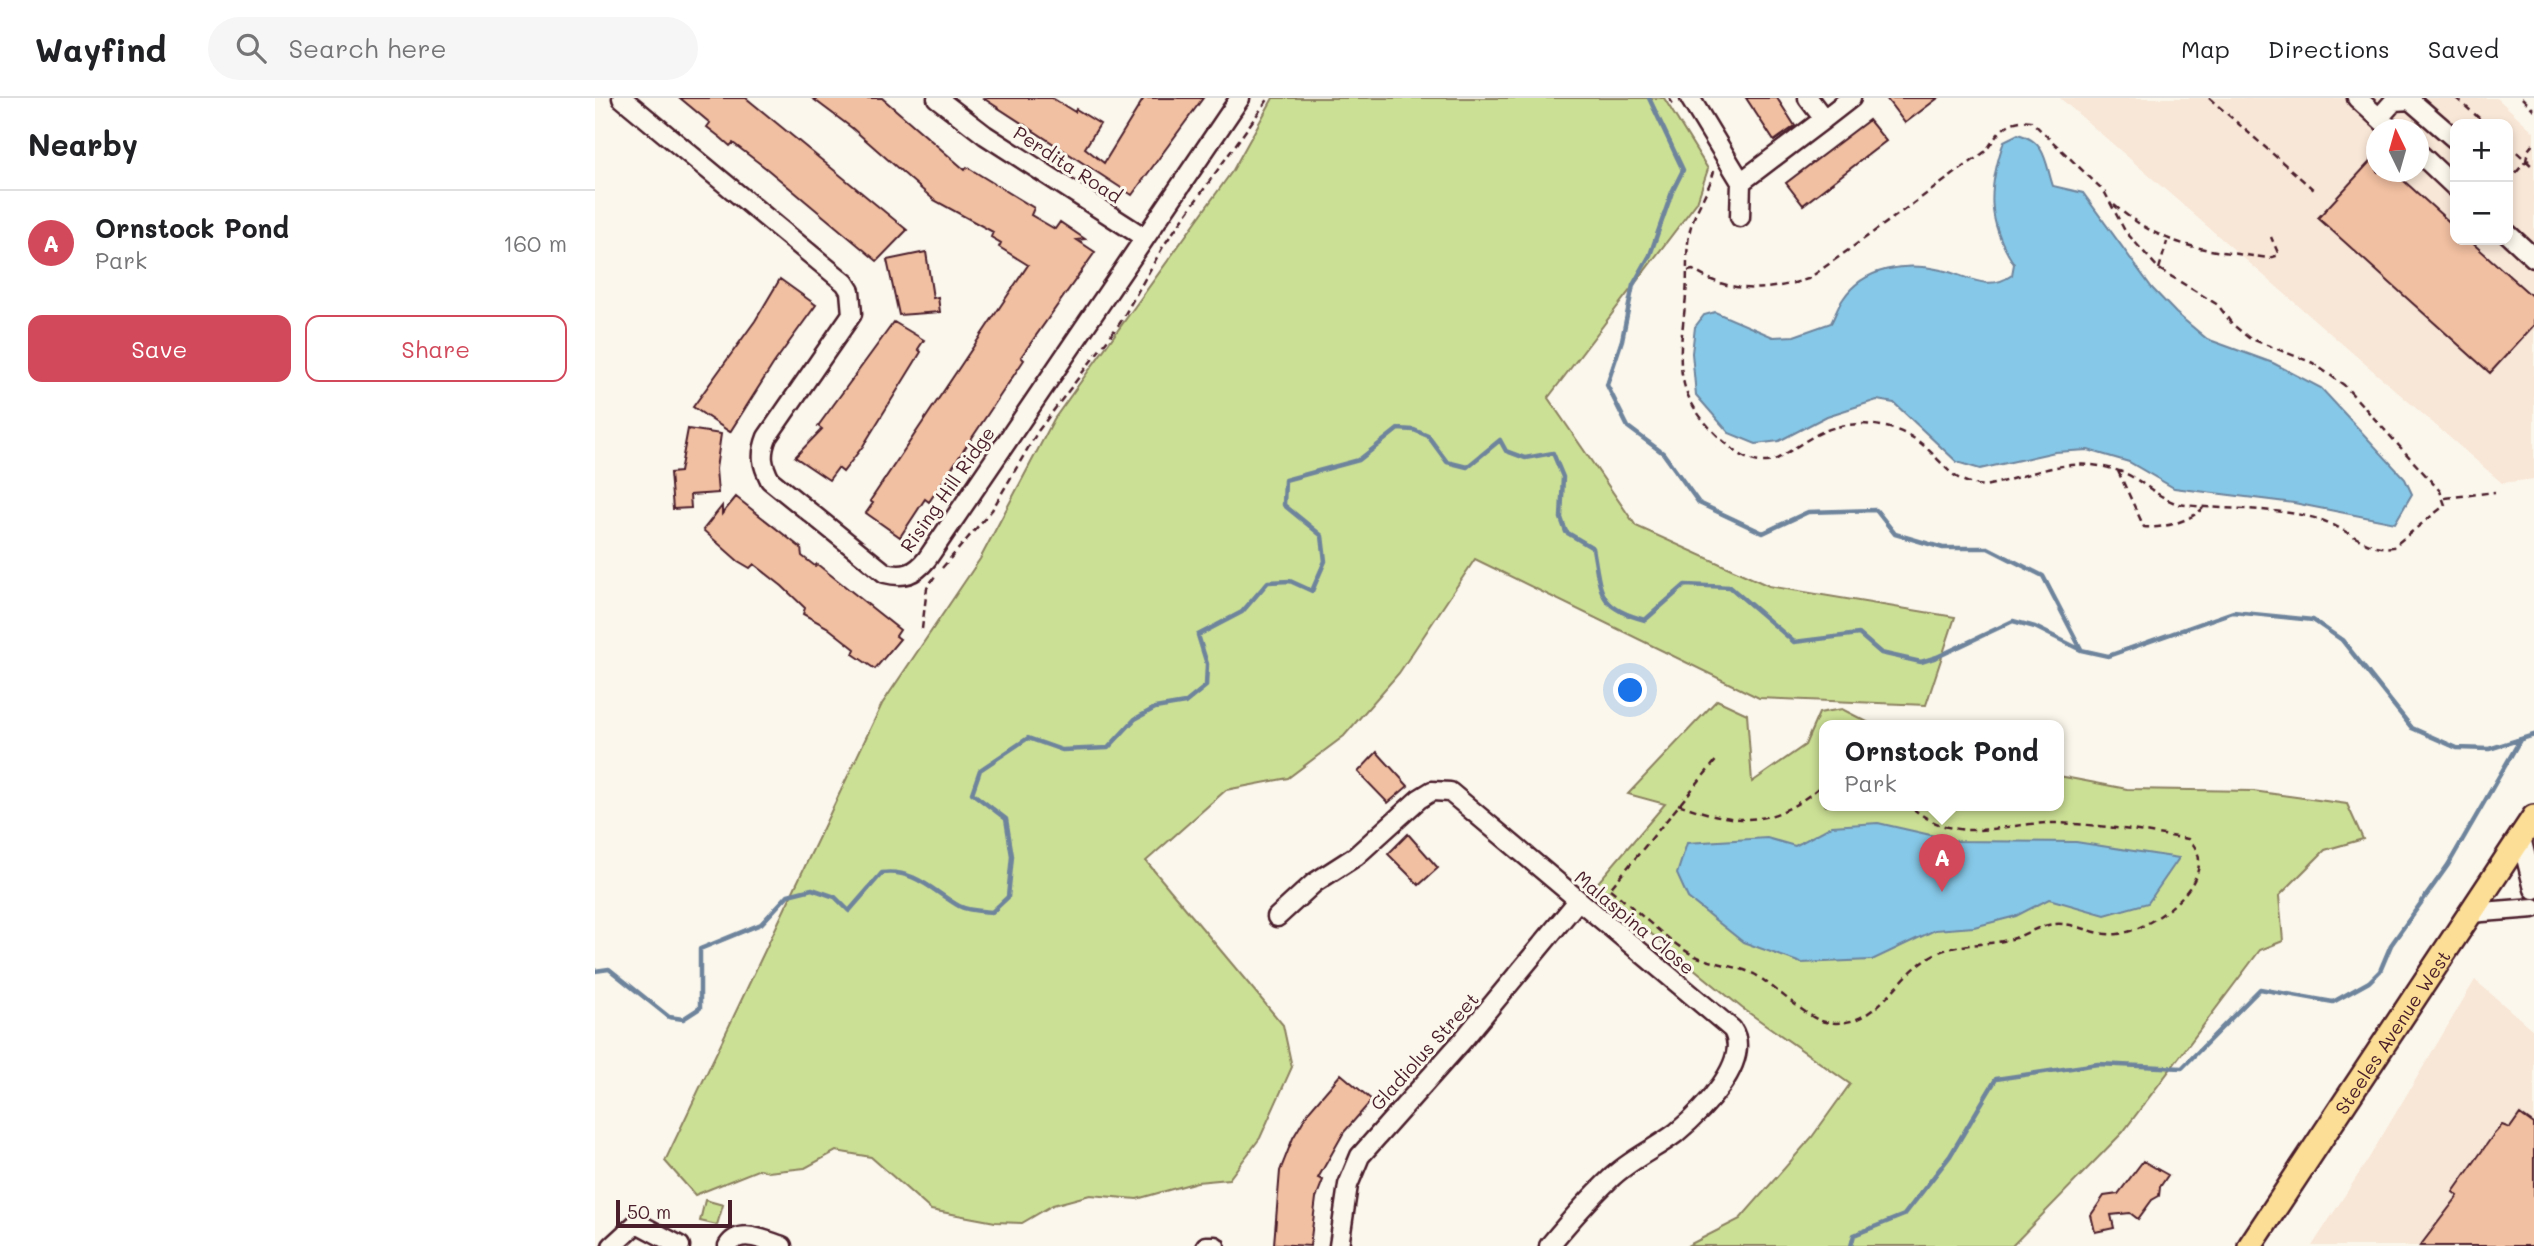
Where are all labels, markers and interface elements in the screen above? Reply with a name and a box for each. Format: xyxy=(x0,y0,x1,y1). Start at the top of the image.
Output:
search box xyxy=(208,17,698,80)
text: Wayfind xyxy=(35,27,166,70)
icon: search xyxy=(232,29,270,67)
text: Search here xyxy=(288,31,447,65)
text: Map xyxy=(2181,33,2230,64)
text: Directions xyxy=(2268,33,2390,64)
text: Saved xyxy=(2428,33,2499,64)
north arrow xyxy=(2366,119,2429,182)
map controls xyxy=(2450,119,2513,245)
button: + xyxy=(2450,119,2513,182)
street label: Perdita Road xyxy=(1009,120,1127,208)
text: Nearby xyxy=(28,124,138,164)
button: − xyxy=(2450,182,2513,245)
text: Ornstock Pond xyxy=(95,211,289,245)
text: A xyxy=(43,228,59,258)
text: 160 m xyxy=(503,228,567,258)
text: Park xyxy=(95,245,147,275)
button: Save xyxy=(28,315,291,382)
button: Share xyxy=(305,315,567,382)
street label: Rising Hill Ridge xyxy=(894,421,1000,557)
your location xyxy=(1613,673,1647,707)
popup xyxy=(1819,720,2064,811)
text: Ornstock Pond xyxy=(1845,734,2038,768)
text: Park xyxy=(1845,768,1897,798)
pin: A xyxy=(1919,834,1965,892)
street label: Malaspina Close xyxy=(1570,864,1700,980)
street label: Steeles Avenue West xyxy=(2328,945,2455,1119)
street label: Gladiolus Street xyxy=(1364,987,1484,1115)
scale bar xyxy=(616,1197,731,1229)
text: 50 m xyxy=(627,1199,671,1224)

